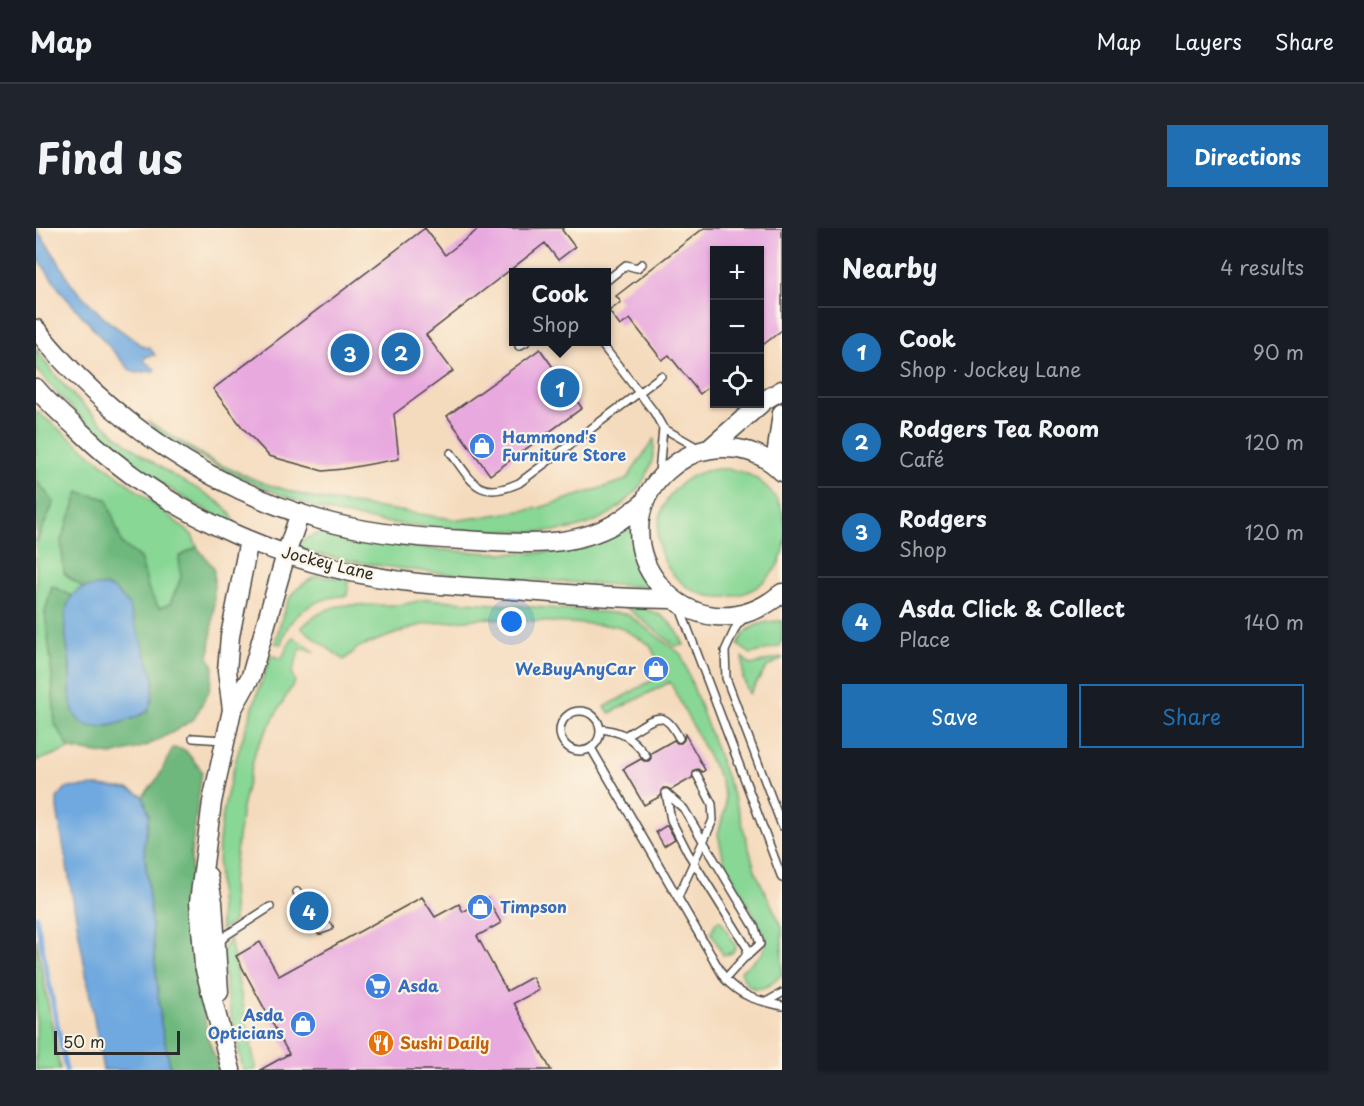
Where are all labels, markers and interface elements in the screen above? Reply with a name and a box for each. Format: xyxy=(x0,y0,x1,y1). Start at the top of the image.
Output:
text: Map xyxy=(30,20,92,63)
text: Map xyxy=(1097,25,1141,57)
text: Layers xyxy=(1174,25,1242,57)
text: Share xyxy=(1275,25,1334,57)
text: Find us xyxy=(36,125,183,188)
button: Directions xyxy=(1167,125,1328,187)
map controls xyxy=(710,246,764,408)
button: + xyxy=(710,246,764,300)
text: Nearby xyxy=(842,248,937,287)
text: 4 results xyxy=(1220,252,1304,282)
popup xyxy=(509,268,611,346)
text: Cook xyxy=(531,276,589,309)
button: − xyxy=(710,300,764,354)
text: Shop xyxy=(531,309,579,339)
text: Cook xyxy=(899,321,956,354)
pin: 3 xyxy=(330,330,370,376)
pin: 2 xyxy=(382,330,421,374)
text: 1 xyxy=(857,337,866,367)
text: 90 m xyxy=(1253,337,1304,367)
button: locate xyxy=(710,354,764,408)
text: Shop · Jockey Lane xyxy=(899,354,1081,384)
pin: 1 xyxy=(540,366,580,410)
text: Rodgers Tea Room xyxy=(899,411,1099,444)
place label: Hammond's Furniture Store xyxy=(502,424,626,466)
text: 2 xyxy=(854,427,869,457)
text: 120 m xyxy=(1245,427,1304,457)
shop icon: Hammond's Furniture Store xyxy=(467,431,497,461)
text: Café xyxy=(899,444,944,474)
text: Rodgers xyxy=(899,501,987,534)
text: 3 xyxy=(855,517,868,547)
text: 120 m xyxy=(1245,517,1304,547)
text: Shop xyxy=(899,534,947,564)
street label: Jockey Lane xyxy=(279,539,377,585)
text: Asda Click & Collect xyxy=(899,591,1125,624)
your location xyxy=(497,607,526,636)
text: 4 xyxy=(855,607,868,637)
text: 140 m xyxy=(1244,607,1304,637)
text: Place xyxy=(899,624,950,654)
shop icon: WeBuyAnyCar xyxy=(641,654,671,684)
place label: WeBuyAnyCar xyxy=(515,656,637,680)
button: Save xyxy=(842,684,1067,748)
button: Share xyxy=(1079,684,1304,748)
pin: 4 xyxy=(290,888,328,934)
shop icon: Timpson xyxy=(465,892,495,922)
place label: Timpson xyxy=(500,894,567,918)
supermarket icon: Asda xyxy=(363,971,393,1001)
place label: Asda xyxy=(397,973,439,997)
place label: Asda Opticians xyxy=(208,1002,284,1044)
shop icon: Asda Opticians xyxy=(288,1009,318,1039)
scale bar xyxy=(54,1028,180,1056)
restaurant icon: Sushi Daily xyxy=(366,1028,396,1058)
text: 50 m xyxy=(63,1029,104,1053)
place label: Sushi Daily xyxy=(400,1030,489,1054)

